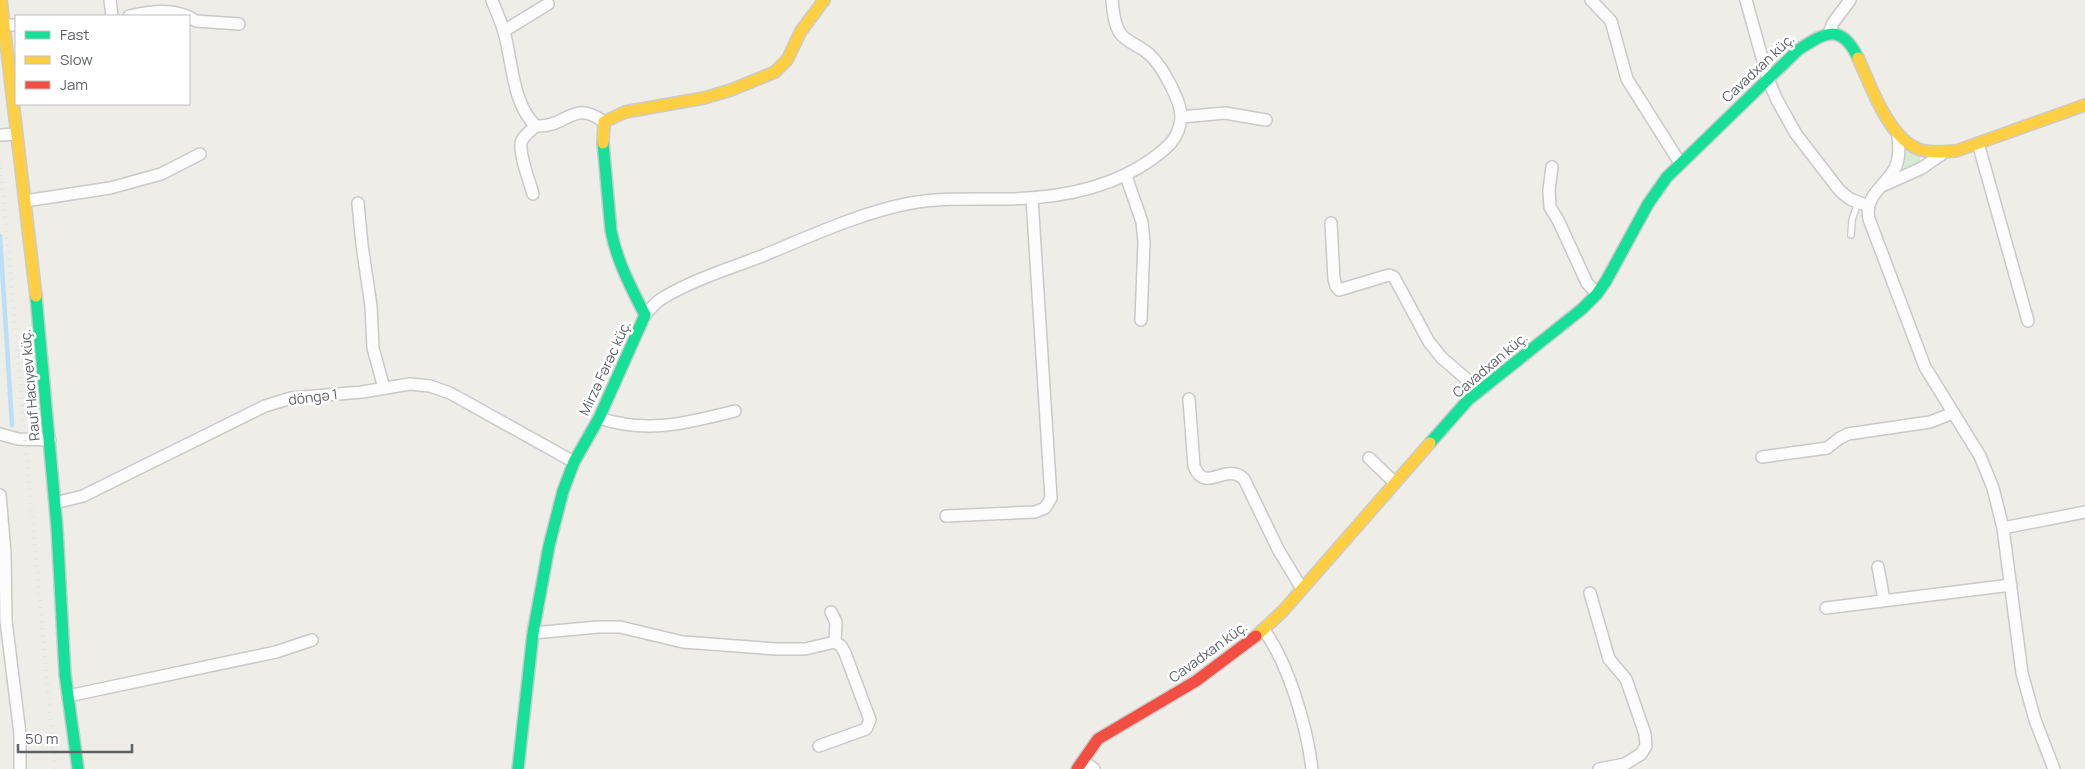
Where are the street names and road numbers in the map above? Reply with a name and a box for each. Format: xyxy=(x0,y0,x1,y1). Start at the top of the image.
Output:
street label: Cavadxan küç. xyxy=(1717,29,1798,106)
street label: Mirzə Fərəc küç. xyxy=(574,317,635,418)
street label: Rauf Hacıyev küç. xyxy=(15,328,44,442)
street label: Cavadxan küç. xyxy=(1448,328,1531,402)
street label: döngə 1 xyxy=(287,384,339,409)
street label: Cavadxan küç. xyxy=(1165,617,1251,686)

